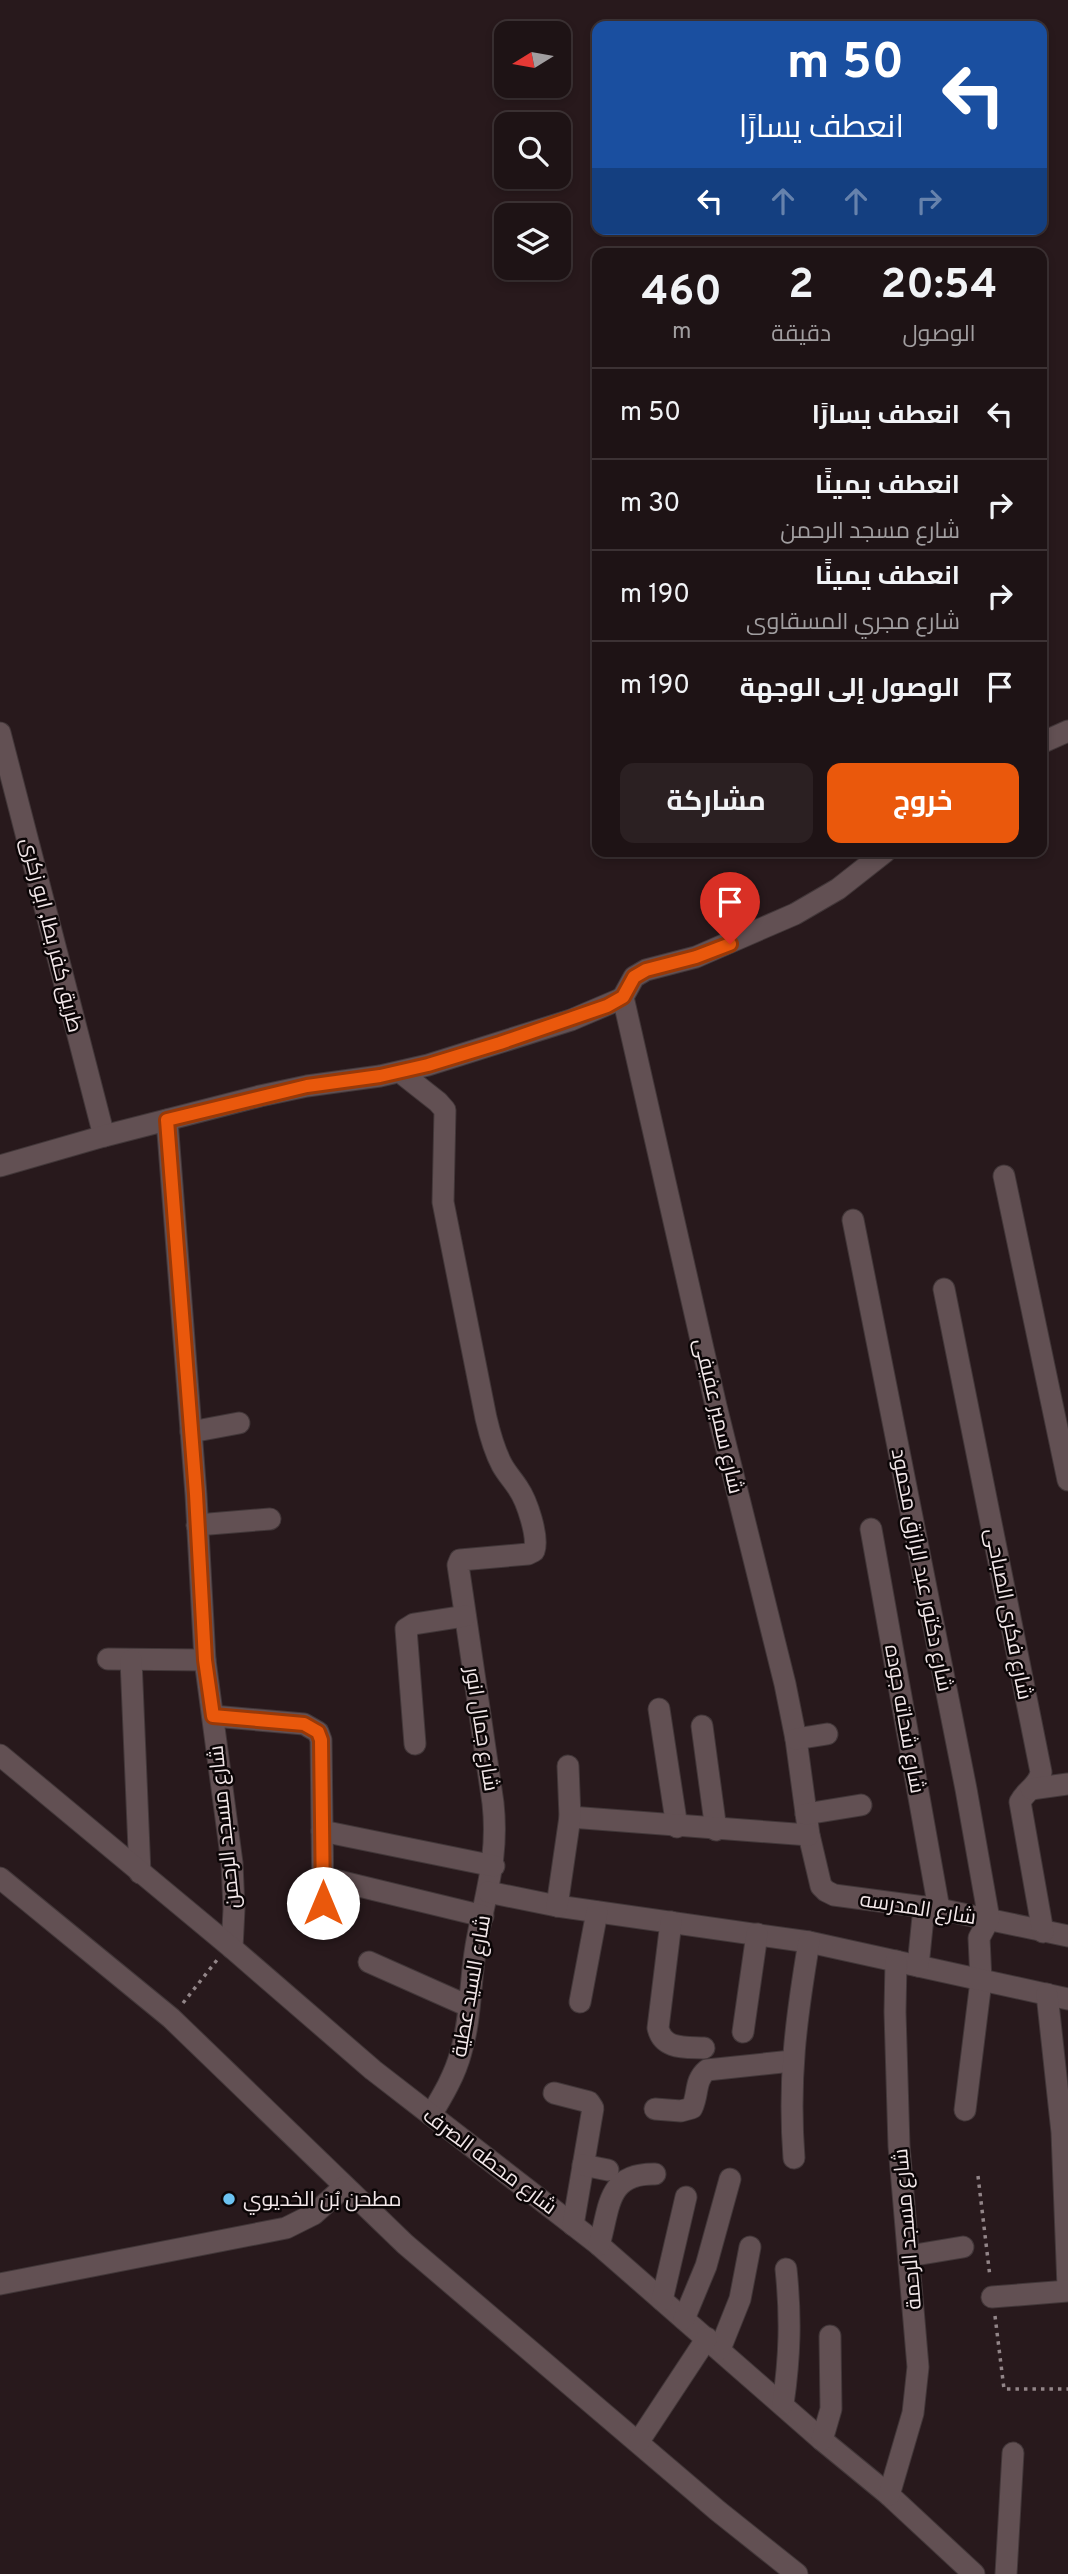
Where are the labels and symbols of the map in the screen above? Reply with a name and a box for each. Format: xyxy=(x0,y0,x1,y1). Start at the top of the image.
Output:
north arrow xyxy=(494,21,570,98)
street label: طريق كفر بطا, ابو زكرى xyxy=(13,835,88,1036)
pin xyxy=(700,872,760,944)
street label: شارع سمير عفيفى xyxy=(687,1336,749,1497)
street label: شارع دكتور عبد الرازق محمود xyxy=(884,1446,957,1694)
street label: شارع فكرى الصباحى xyxy=(978,1526,1037,1702)
street label: شارع شحاته جوده xyxy=(877,1643,930,1796)
street label: شارع جمال انور xyxy=(457,1664,504,1793)
street label: شارع مسجد الرحمن xyxy=(203,1744,248,1910)
position arrow xyxy=(286,1866,360,1940)
street label: شارع المدرسه xyxy=(858,1887,978,1932)
street label: شارع السيد عطية xyxy=(447,1913,498,2059)
street label: شارع محطه الصرف xyxy=(417,2103,562,2221)
street label: شارع مسجد الرحمة xyxy=(888,2147,929,2311)
place label: مطحن بُن الخديوي xyxy=(243,2187,402,2215)
marker: مطحن بُن الخديوي xyxy=(221,2191,237,2207)

